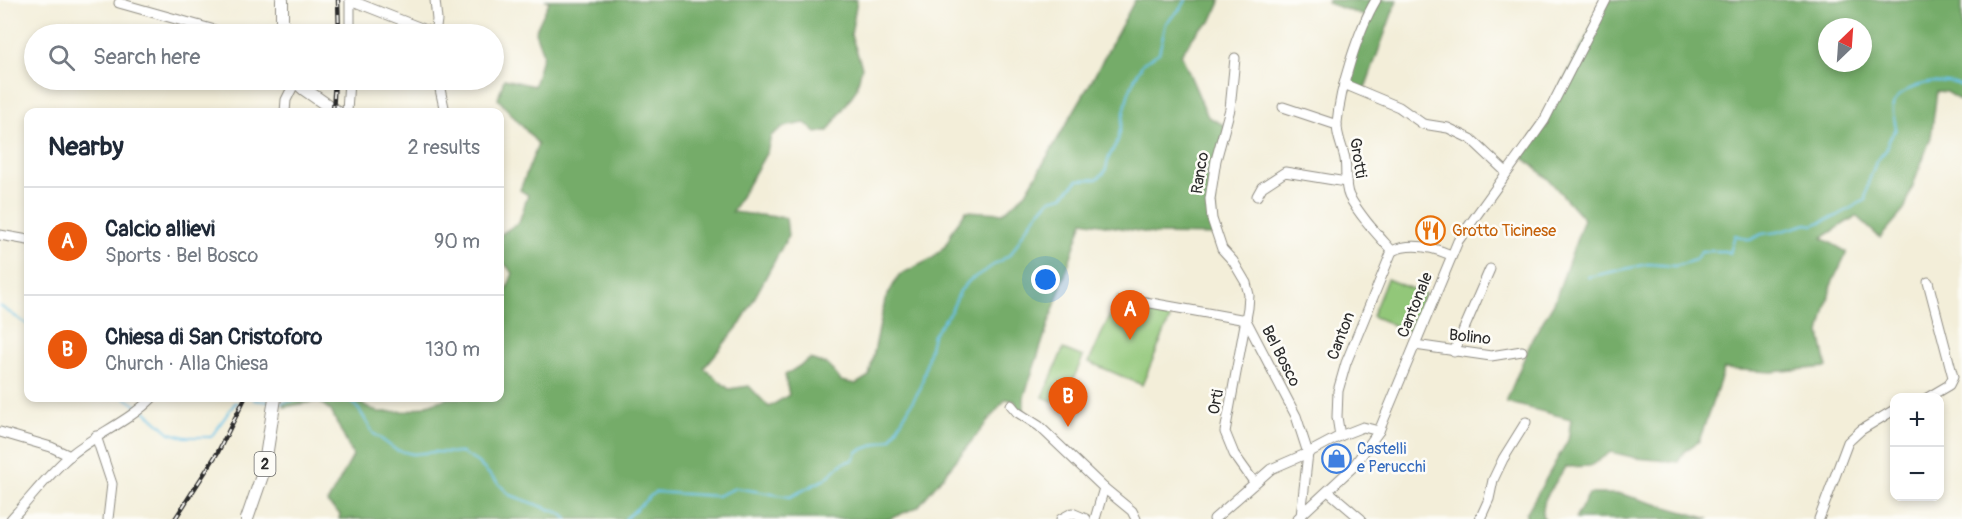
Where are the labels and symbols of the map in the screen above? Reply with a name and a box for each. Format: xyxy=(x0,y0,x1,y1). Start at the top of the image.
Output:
north arrow xyxy=(1818,18,1872,72)
street label: Grotti xyxy=(1345,137,1371,180)
street label: Ranco xyxy=(1187,150,1213,195)
restaurant icon: Grotto Ticinese xyxy=(1415,215,1447,247)
place label: Grotto Ticinese xyxy=(1452,221,1556,241)
your location xyxy=(1031,265,1060,294)
street label: Cantonale xyxy=(1393,269,1437,341)
pin: A xyxy=(1110,290,1150,340)
street label: Canton xyxy=(1323,309,1359,363)
street label: Bel Bosco xyxy=(1257,322,1305,390)
street label: Bolino xyxy=(1448,325,1492,349)
pin: B xyxy=(1048,378,1088,427)
street label: Orti xyxy=(1204,388,1228,416)
place label: Castelli e Perucchi xyxy=(1357,439,1426,477)
shop icon: Castelli e Perucchi xyxy=(1320,442,1352,474)
road number: 2 xyxy=(254,452,276,476)

